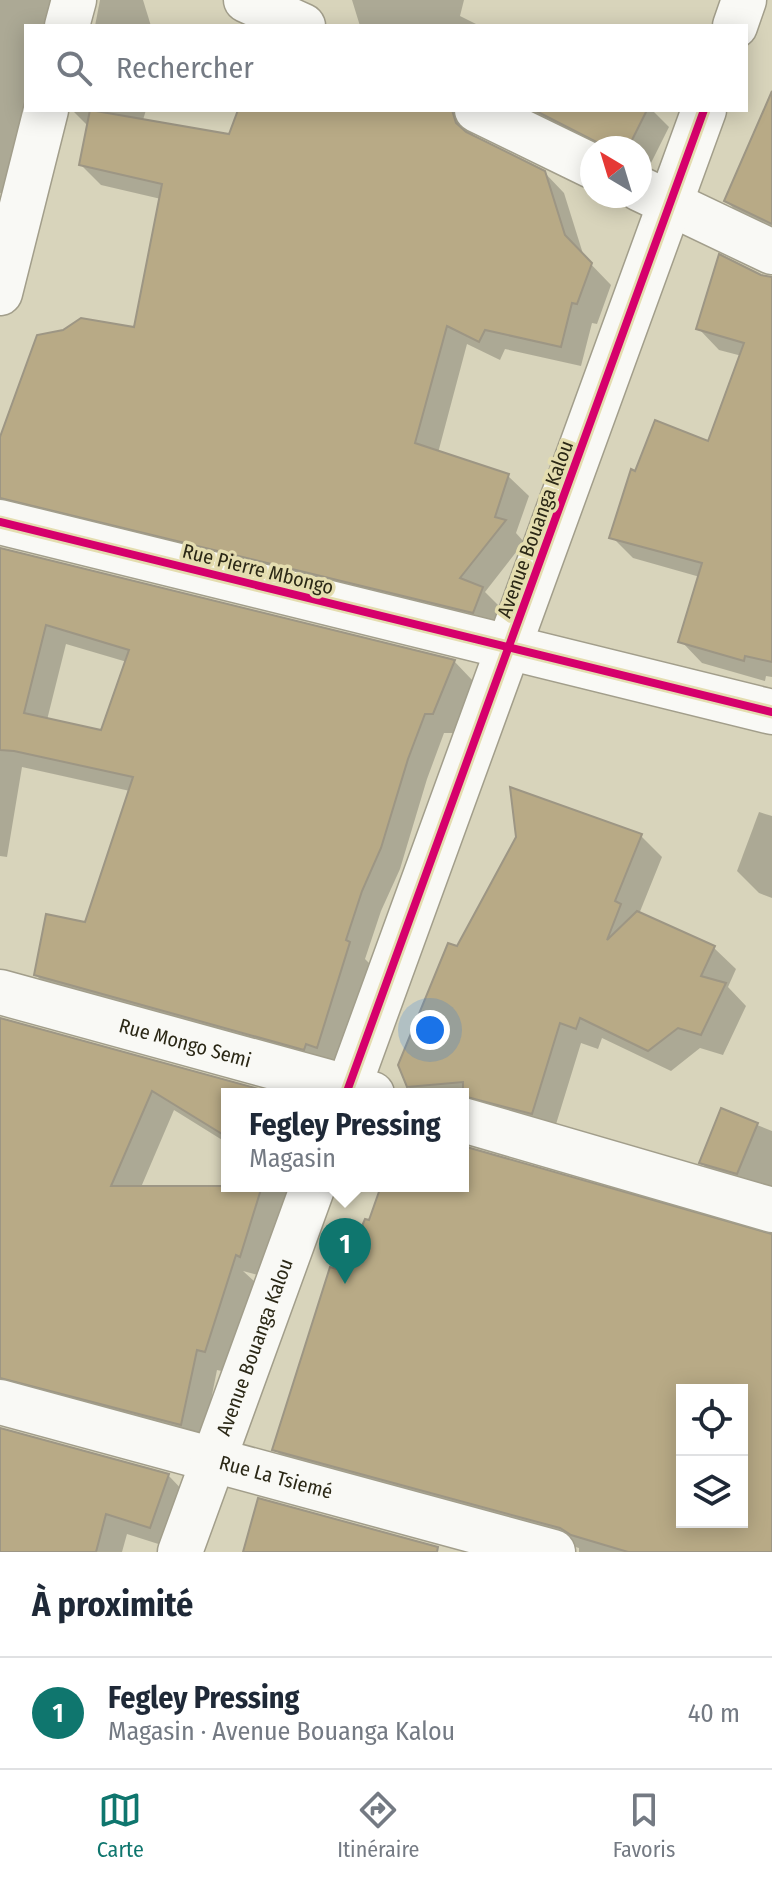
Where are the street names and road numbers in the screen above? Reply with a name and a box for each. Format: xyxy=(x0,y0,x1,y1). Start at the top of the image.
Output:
street label: Avenue Bouanga Kalou xyxy=(492,437,578,621)
street label: Rue Pierre Mbongo xyxy=(180,539,336,599)
street label: Rue Mongo Semi xyxy=(116,1013,254,1072)
street label: Avenue Bouanga Kalou xyxy=(211,1255,298,1439)
street label: Rue La Tsiemé xyxy=(217,1450,335,1504)

